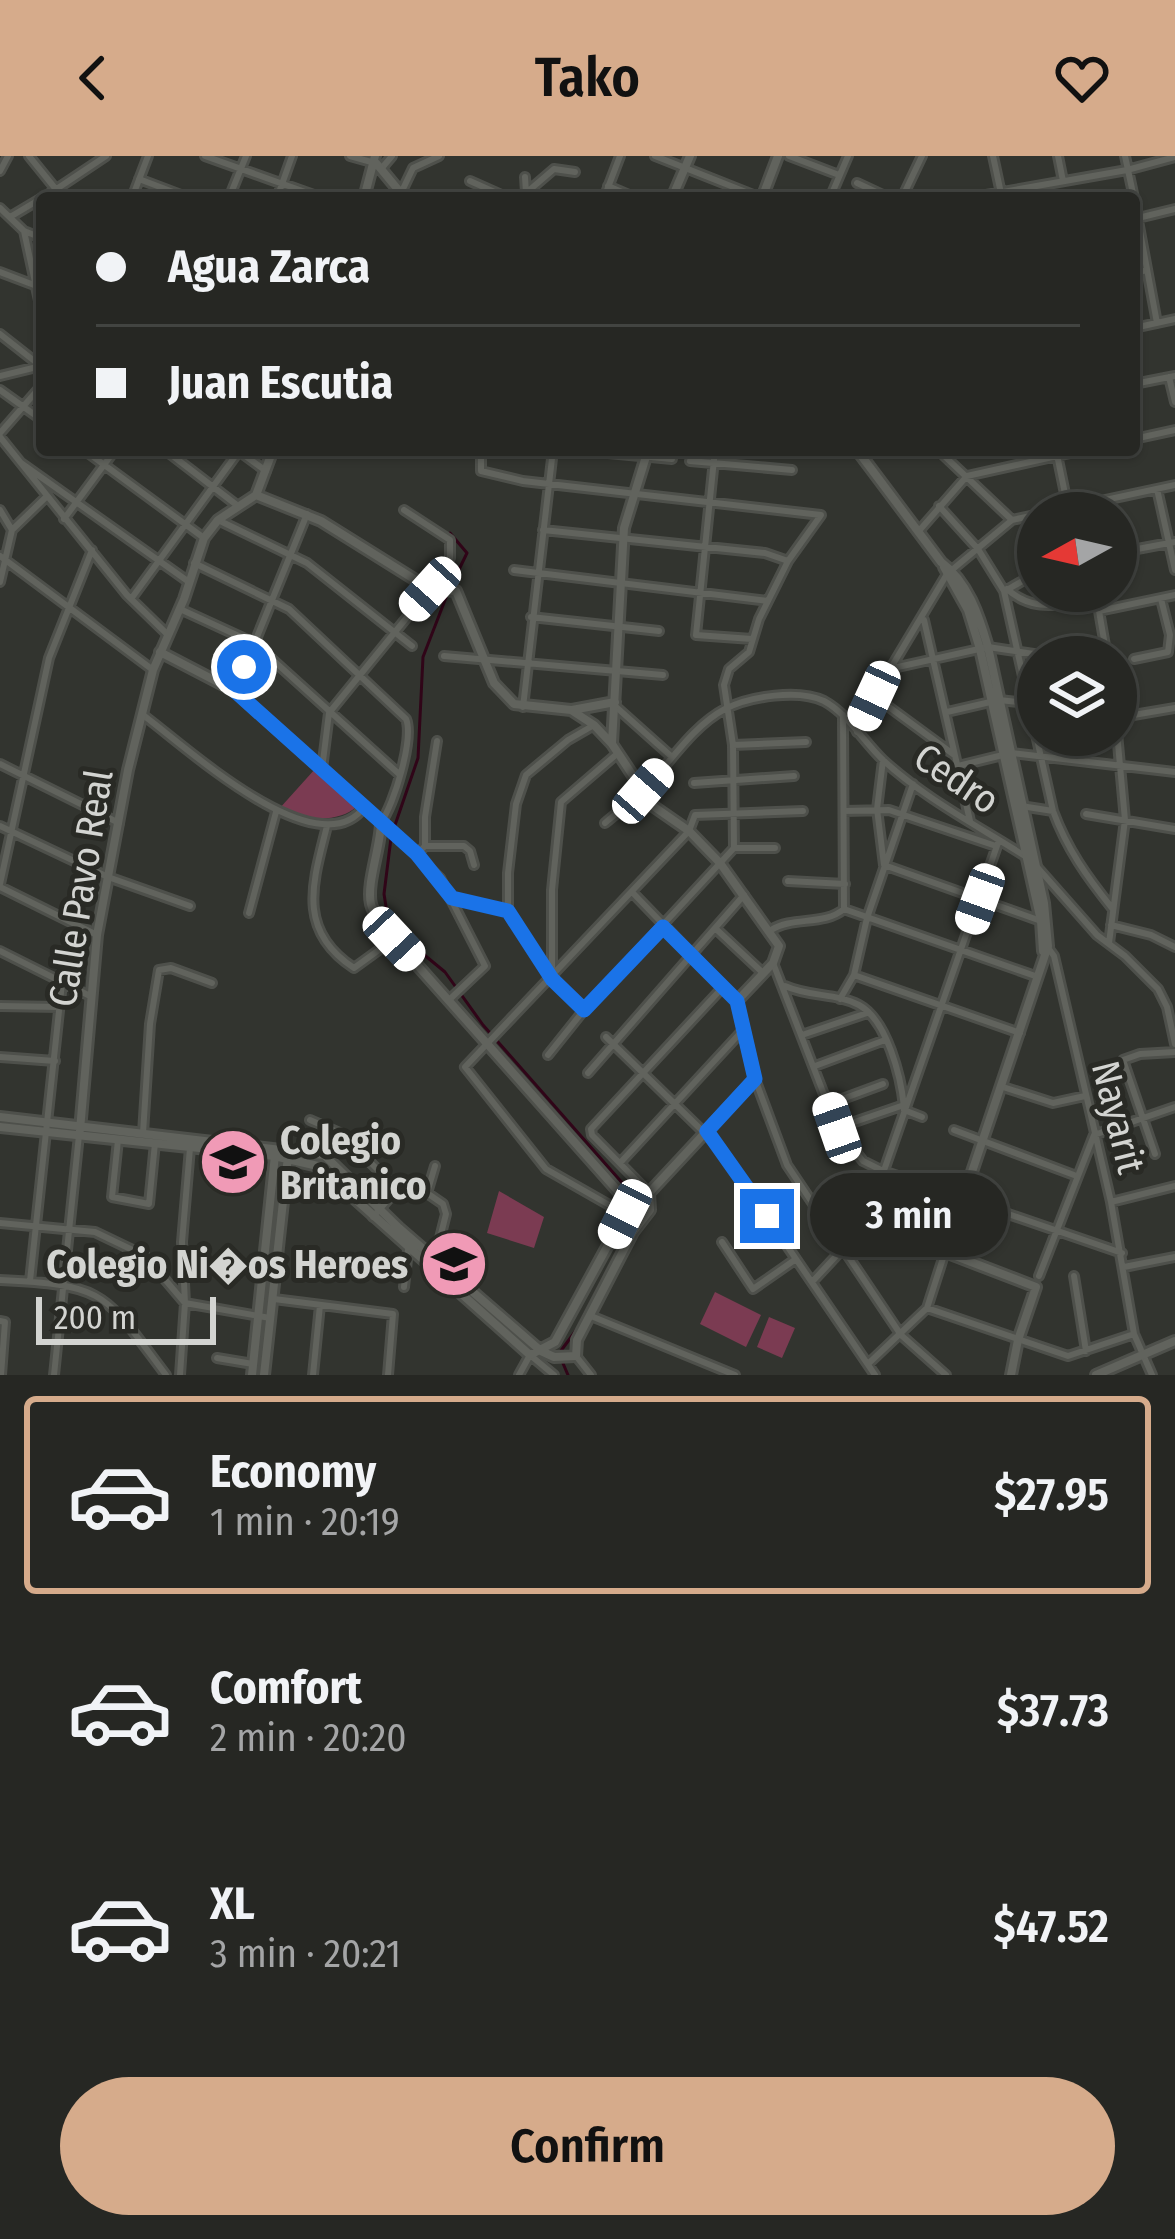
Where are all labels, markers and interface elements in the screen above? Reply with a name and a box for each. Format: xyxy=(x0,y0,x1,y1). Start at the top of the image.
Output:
icon: back xyxy=(60,45,126,111)
icon: heart xyxy=(1049,45,1115,111)
text: Tako xyxy=(535,46,640,110)
text: Agua Zarca xyxy=(168,240,370,294)
text: Juan Escutia xyxy=(168,356,393,410)
north arrow xyxy=(1017,492,1137,612)
map controls xyxy=(1017,492,1137,756)
car xyxy=(393,550,467,628)
button: layers xyxy=(1017,636,1137,756)
route start xyxy=(217,640,271,694)
car xyxy=(842,656,906,736)
street label: Cedro xyxy=(905,734,1008,824)
car xyxy=(606,752,680,830)
street label: Calle Pavo Real xyxy=(40,766,122,1010)
car xyxy=(951,859,1009,939)
car xyxy=(356,900,432,978)
street label: Nayarit xyxy=(1082,1056,1154,1179)
car xyxy=(808,1088,866,1168)
place label: Colegio Britanico xyxy=(280,1118,426,1209)
school or university icon: Colegio Britanico xyxy=(198,1127,268,1197)
car xyxy=(593,1174,657,1254)
callout: 3 min xyxy=(809,1174,1007,1258)
route end xyxy=(740,1189,794,1243)
text: 3 min xyxy=(866,1192,952,1238)
school or university icon: Colegio Ni�os Heroes xyxy=(419,1229,489,1299)
place label: Colegio Ni�os Heroes xyxy=(46,1242,408,1288)
scale bar xyxy=(36,1291,216,1344)
text: 200 m xyxy=(54,1298,136,1338)
icon: car xyxy=(66,1441,174,1549)
text: Economy xyxy=(210,1445,376,1499)
text: $27.95 xyxy=(994,1468,1109,1522)
text: 1 min · 20:19 xyxy=(210,1499,400,1545)
icon: car xyxy=(66,1657,174,1765)
text: Comfort xyxy=(210,1661,362,1715)
text: $37.73 xyxy=(997,1684,1109,1738)
text: 2 min · 20:20 xyxy=(210,1715,407,1761)
icon: car xyxy=(66,1873,174,1981)
text: XL xyxy=(210,1877,255,1931)
text: $47.52 xyxy=(993,1900,1109,1954)
text: 3 min · 20:21 xyxy=(210,1931,401,1977)
button: Confirm xyxy=(60,2077,1115,2215)

